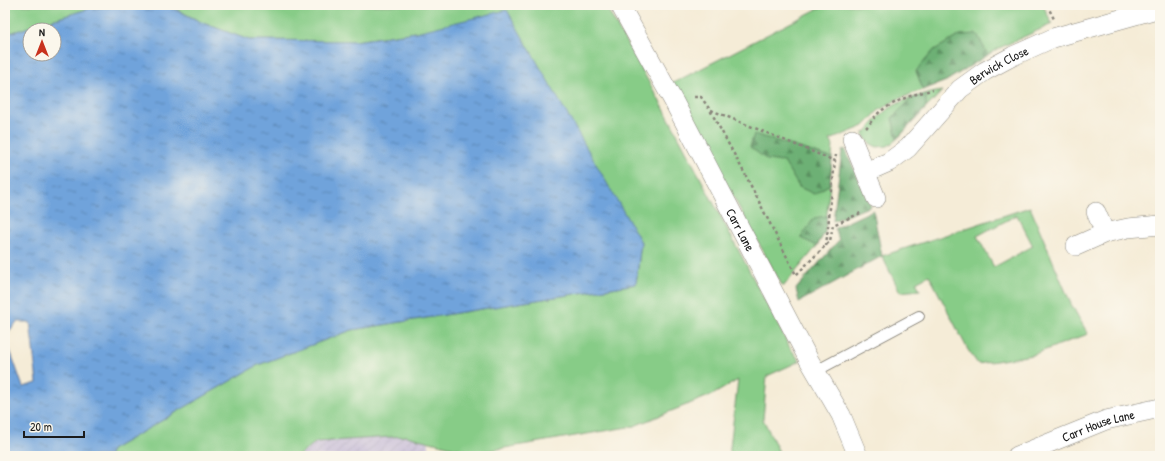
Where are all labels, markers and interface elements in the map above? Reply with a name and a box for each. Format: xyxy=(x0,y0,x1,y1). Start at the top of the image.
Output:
north arrow xyxy=(22,22,62,62)
text: N xyxy=(39,25,45,39)
street label: Berwick Close xyxy=(965,41,1031,89)
street label: Carr Lane xyxy=(722,205,759,254)
street label: Carr House Lane xyxy=(1059,405,1136,446)
scale bar xyxy=(24,413,84,439)
text: 20 m xyxy=(30,418,52,435)

